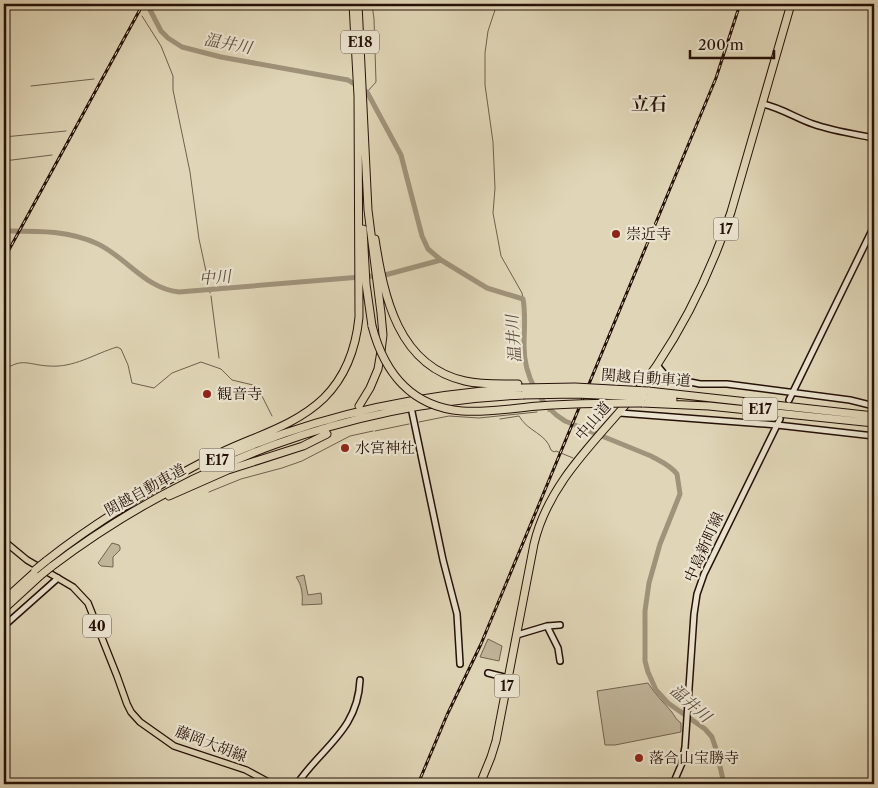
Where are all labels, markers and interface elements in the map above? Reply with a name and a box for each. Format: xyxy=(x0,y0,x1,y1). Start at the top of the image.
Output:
scale bar xyxy=(690,28,774,60)
water label: 温井川 xyxy=(203,29,255,58)
road number: E18 xyxy=(341,31,379,54)
text: 200 m xyxy=(698,35,744,54)
district label: 立石 xyxy=(631,93,667,115)
road number: 17 xyxy=(714,218,738,240)
place label: 崇近寺 xyxy=(626,224,671,243)
marker: 崇近寺 xyxy=(610,228,622,240)
water label: 中川 xyxy=(198,265,234,288)
water label: 温井川 xyxy=(501,312,525,364)
street label: 関越自動車道 xyxy=(600,365,692,390)
place label: 観音寺 xyxy=(217,384,262,403)
marker: 観音寺 xyxy=(201,388,213,400)
street label: 中山道 xyxy=(571,397,615,444)
road number: E17 xyxy=(742,398,778,420)
place label: 水宮神社 xyxy=(355,438,415,457)
marker: 水宮神社 xyxy=(339,442,351,454)
road number: E17 xyxy=(200,448,234,472)
street label: 関越自動車道 xyxy=(101,459,189,520)
street label: 中島新町線 xyxy=(680,509,727,585)
road number: 40 xyxy=(83,614,111,638)
road number: 17 xyxy=(494,674,520,698)
water label: 温井川 xyxy=(666,680,717,728)
street label: 藤岡大胡線 xyxy=(173,721,250,766)
place label: 落合山宝勝寺 xyxy=(649,748,739,767)
marker: 落合山宝勝寺 xyxy=(633,752,645,764)

